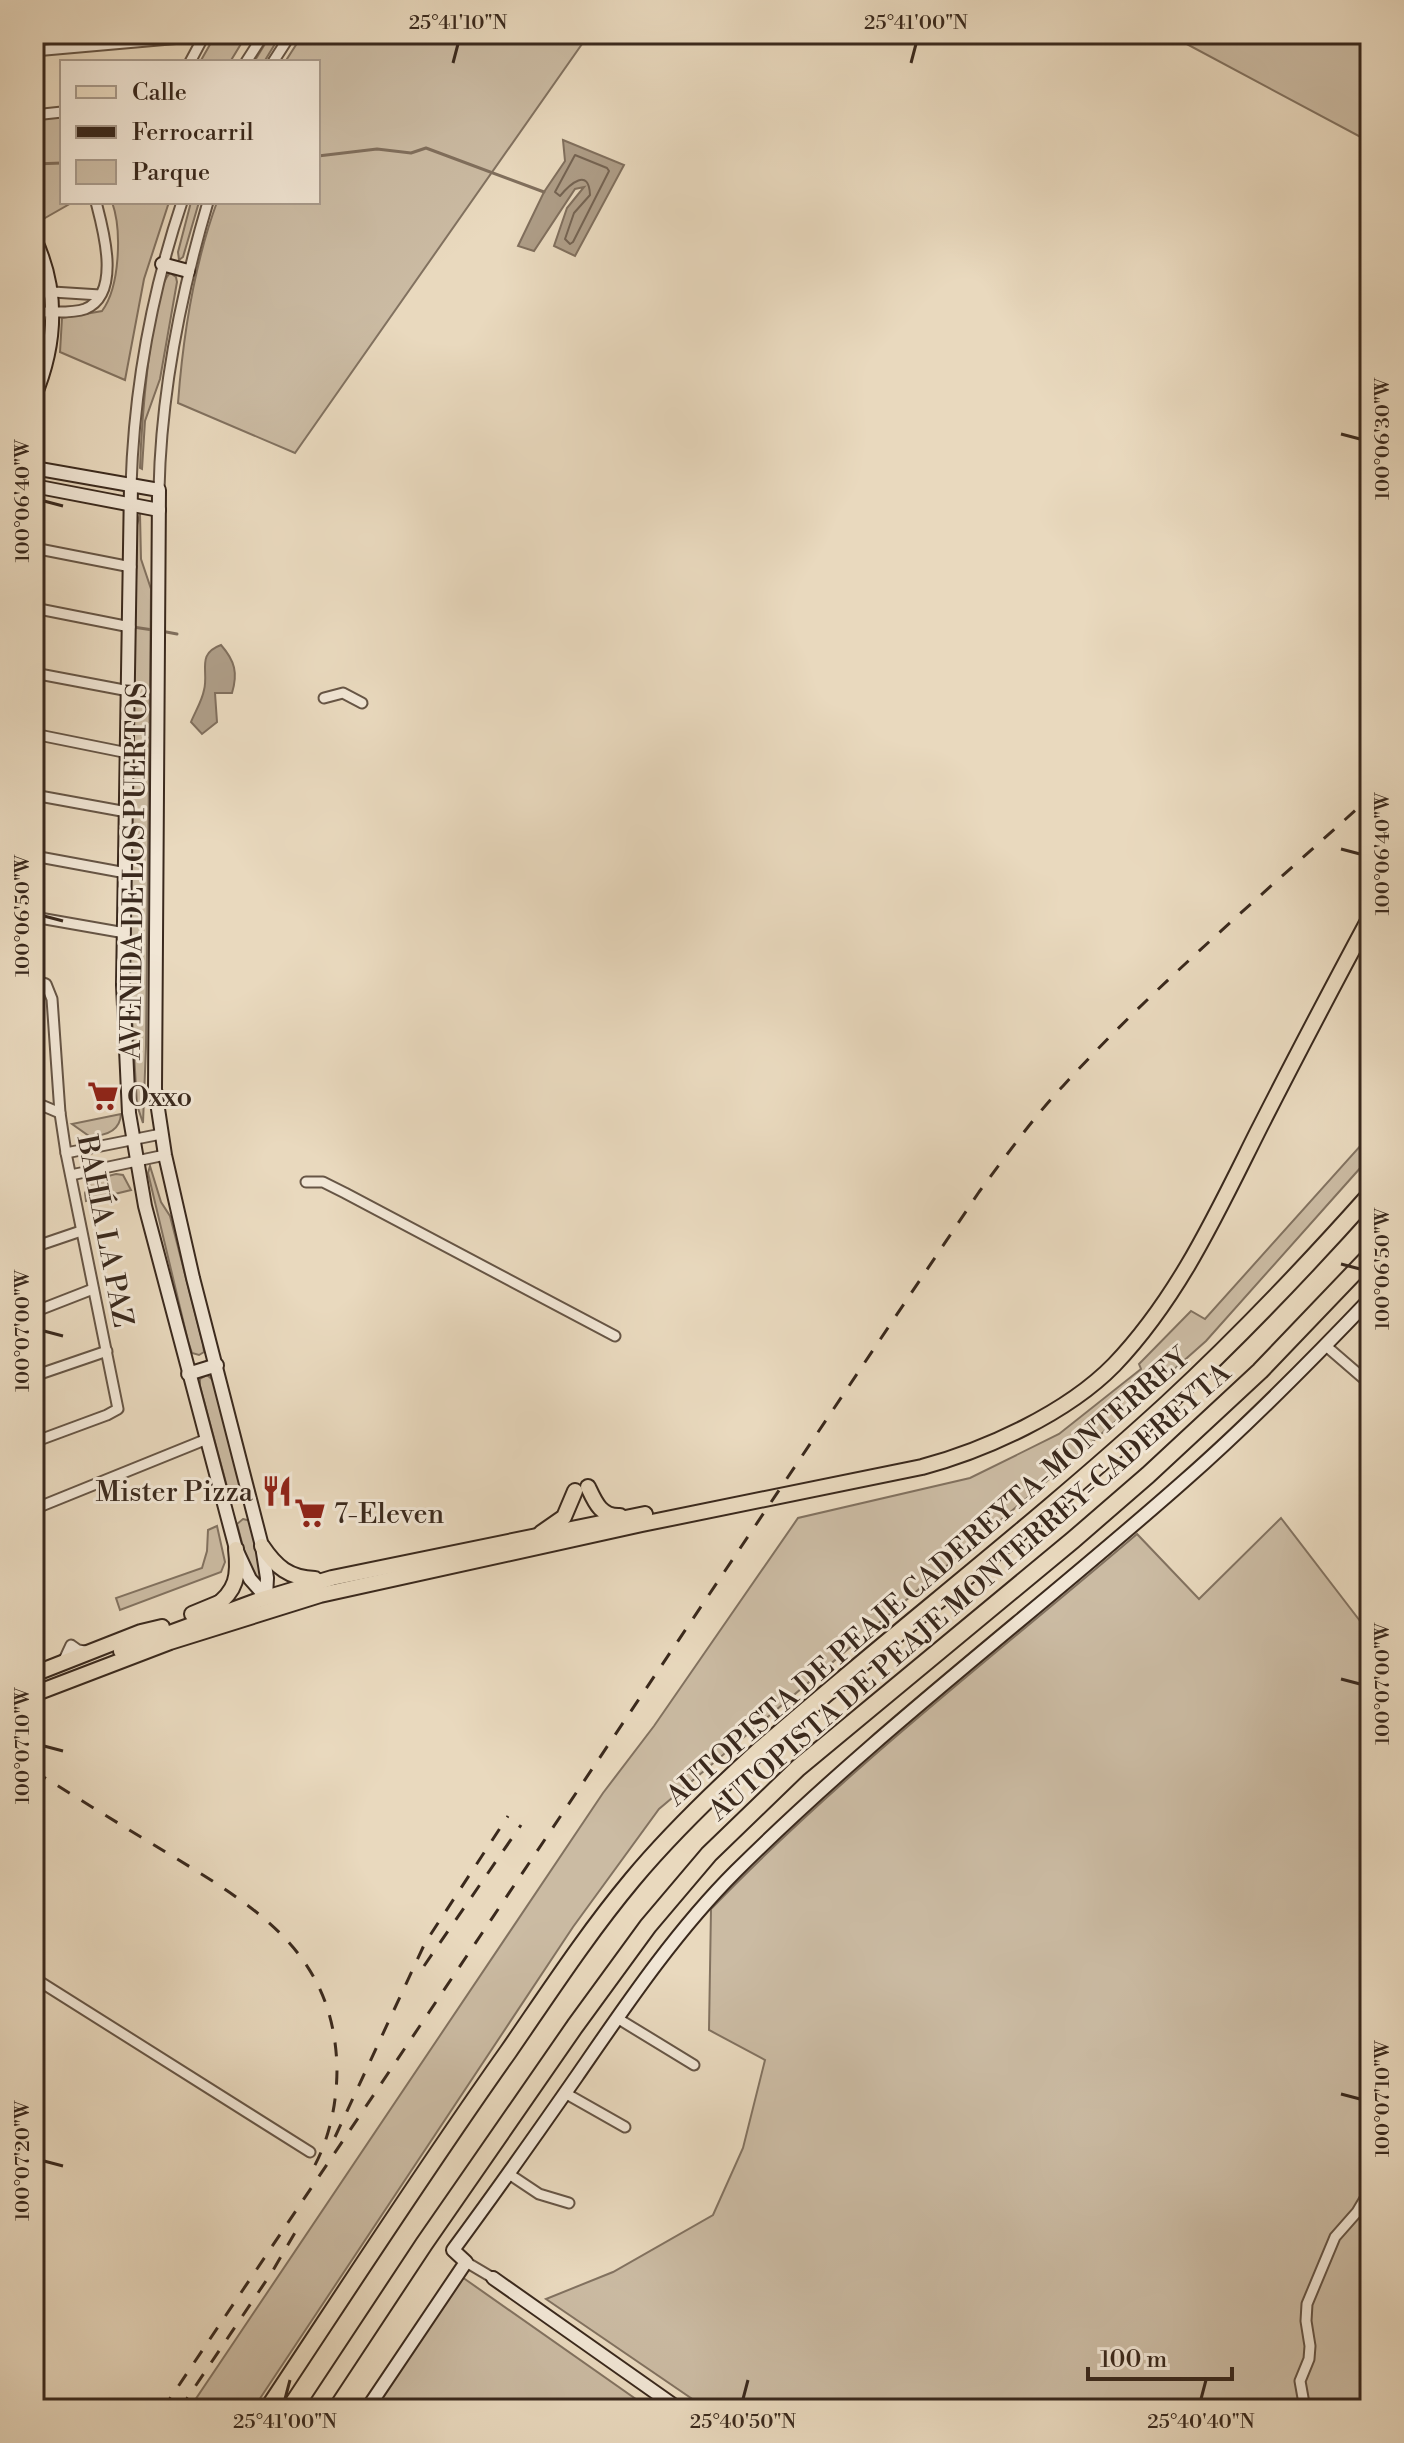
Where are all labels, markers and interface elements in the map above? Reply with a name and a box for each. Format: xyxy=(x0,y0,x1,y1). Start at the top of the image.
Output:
text: 25°41'10"N xyxy=(409,11,507,36)
text: 25°41'00"N xyxy=(864,11,968,36)
legend xyxy=(60,60,320,204)
text: Calle xyxy=(132,78,187,108)
text: Ferrocarril xyxy=(132,118,254,148)
text: Parque xyxy=(132,158,210,188)
text: 100°06'30"W xyxy=(1371,377,1396,500)
text: 100°06'40"W xyxy=(11,439,36,562)
street label: AVENIDA DE LOS PUERTOS xyxy=(114,682,155,1061)
text: 100°06'40"W xyxy=(1371,792,1396,915)
text: 100°06'50"W xyxy=(11,854,36,977)
supermarket icon: Oxxo xyxy=(86,1079,120,1113)
place label: Oxxo xyxy=(127,1080,192,1115)
street label: BAHÍA LA PAZ xyxy=(69,1131,142,1330)
text: 100°06'50"W xyxy=(1371,1207,1396,1330)
text: 100°07'00"W xyxy=(11,1269,36,1392)
street label: AUTOPISTA DE PEAJE CADEREYTA-MONTERREY xyxy=(659,1339,1198,1814)
street label: AUTOPISTA DE PEAJE MONTERREY-CADEREYTA xyxy=(701,1355,1239,1829)
restaurant icon: Mister Pizza xyxy=(260,1474,294,1508)
place label: Mister Pizza xyxy=(95,1475,254,1510)
supermarket icon: 7-Eleven xyxy=(293,1496,327,1530)
place label: 7-Eleven xyxy=(334,1497,445,1532)
text: 100°07'00"W xyxy=(1371,1622,1396,1745)
text: 100°07'10"W xyxy=(11,1687,36,1804)
text: 100°07'10"W xyxy=(1371,2040,1396,2157)
text: 100°07'20"W xyxy=(11,2100,36,2221)
scale bar xyxy=(1088,2331,1232,2381)
text: 100 m xyxy=(1100,2345,1167,2375)
text: 25°41'00"N xyxy=(233,2410,337,2435)
text: 25°40'50"N xyxy=(690,2410,796,2435)
text: 25°40'40"N xyxy=(1147,2410,1255,2435)

